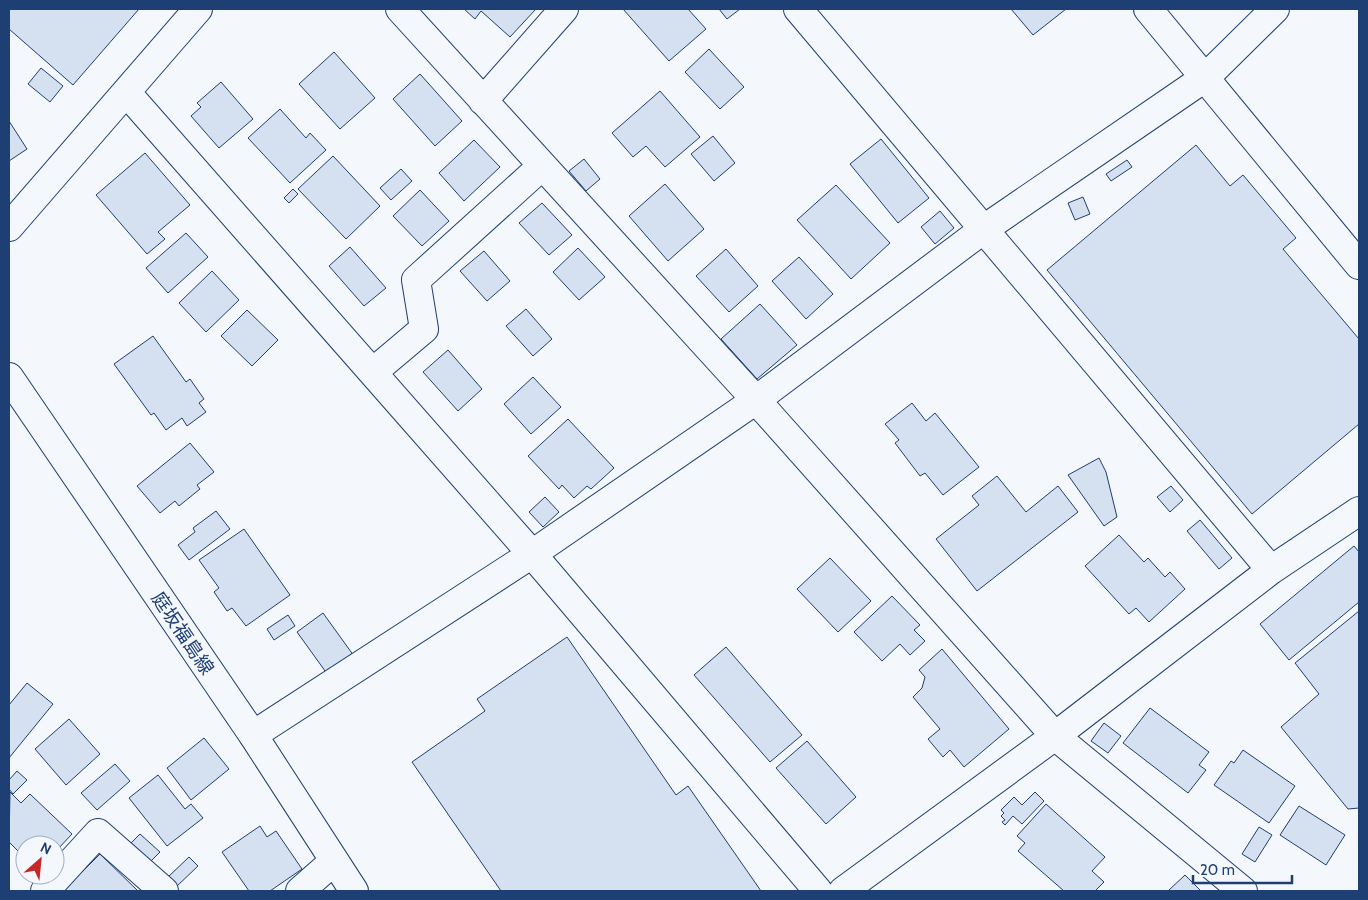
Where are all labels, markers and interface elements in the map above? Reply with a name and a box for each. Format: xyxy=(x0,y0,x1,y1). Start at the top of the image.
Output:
street label: 庭坂福島線 xyxy=(146,587,219,679)
north arrow xyxy=(15,835,65,885)
text: N xyxy=(37,838,54,859)
scale bar xyxy=(1193,852,1292,884)
text: 20 m xyxy=(1200,861,1235,879)

